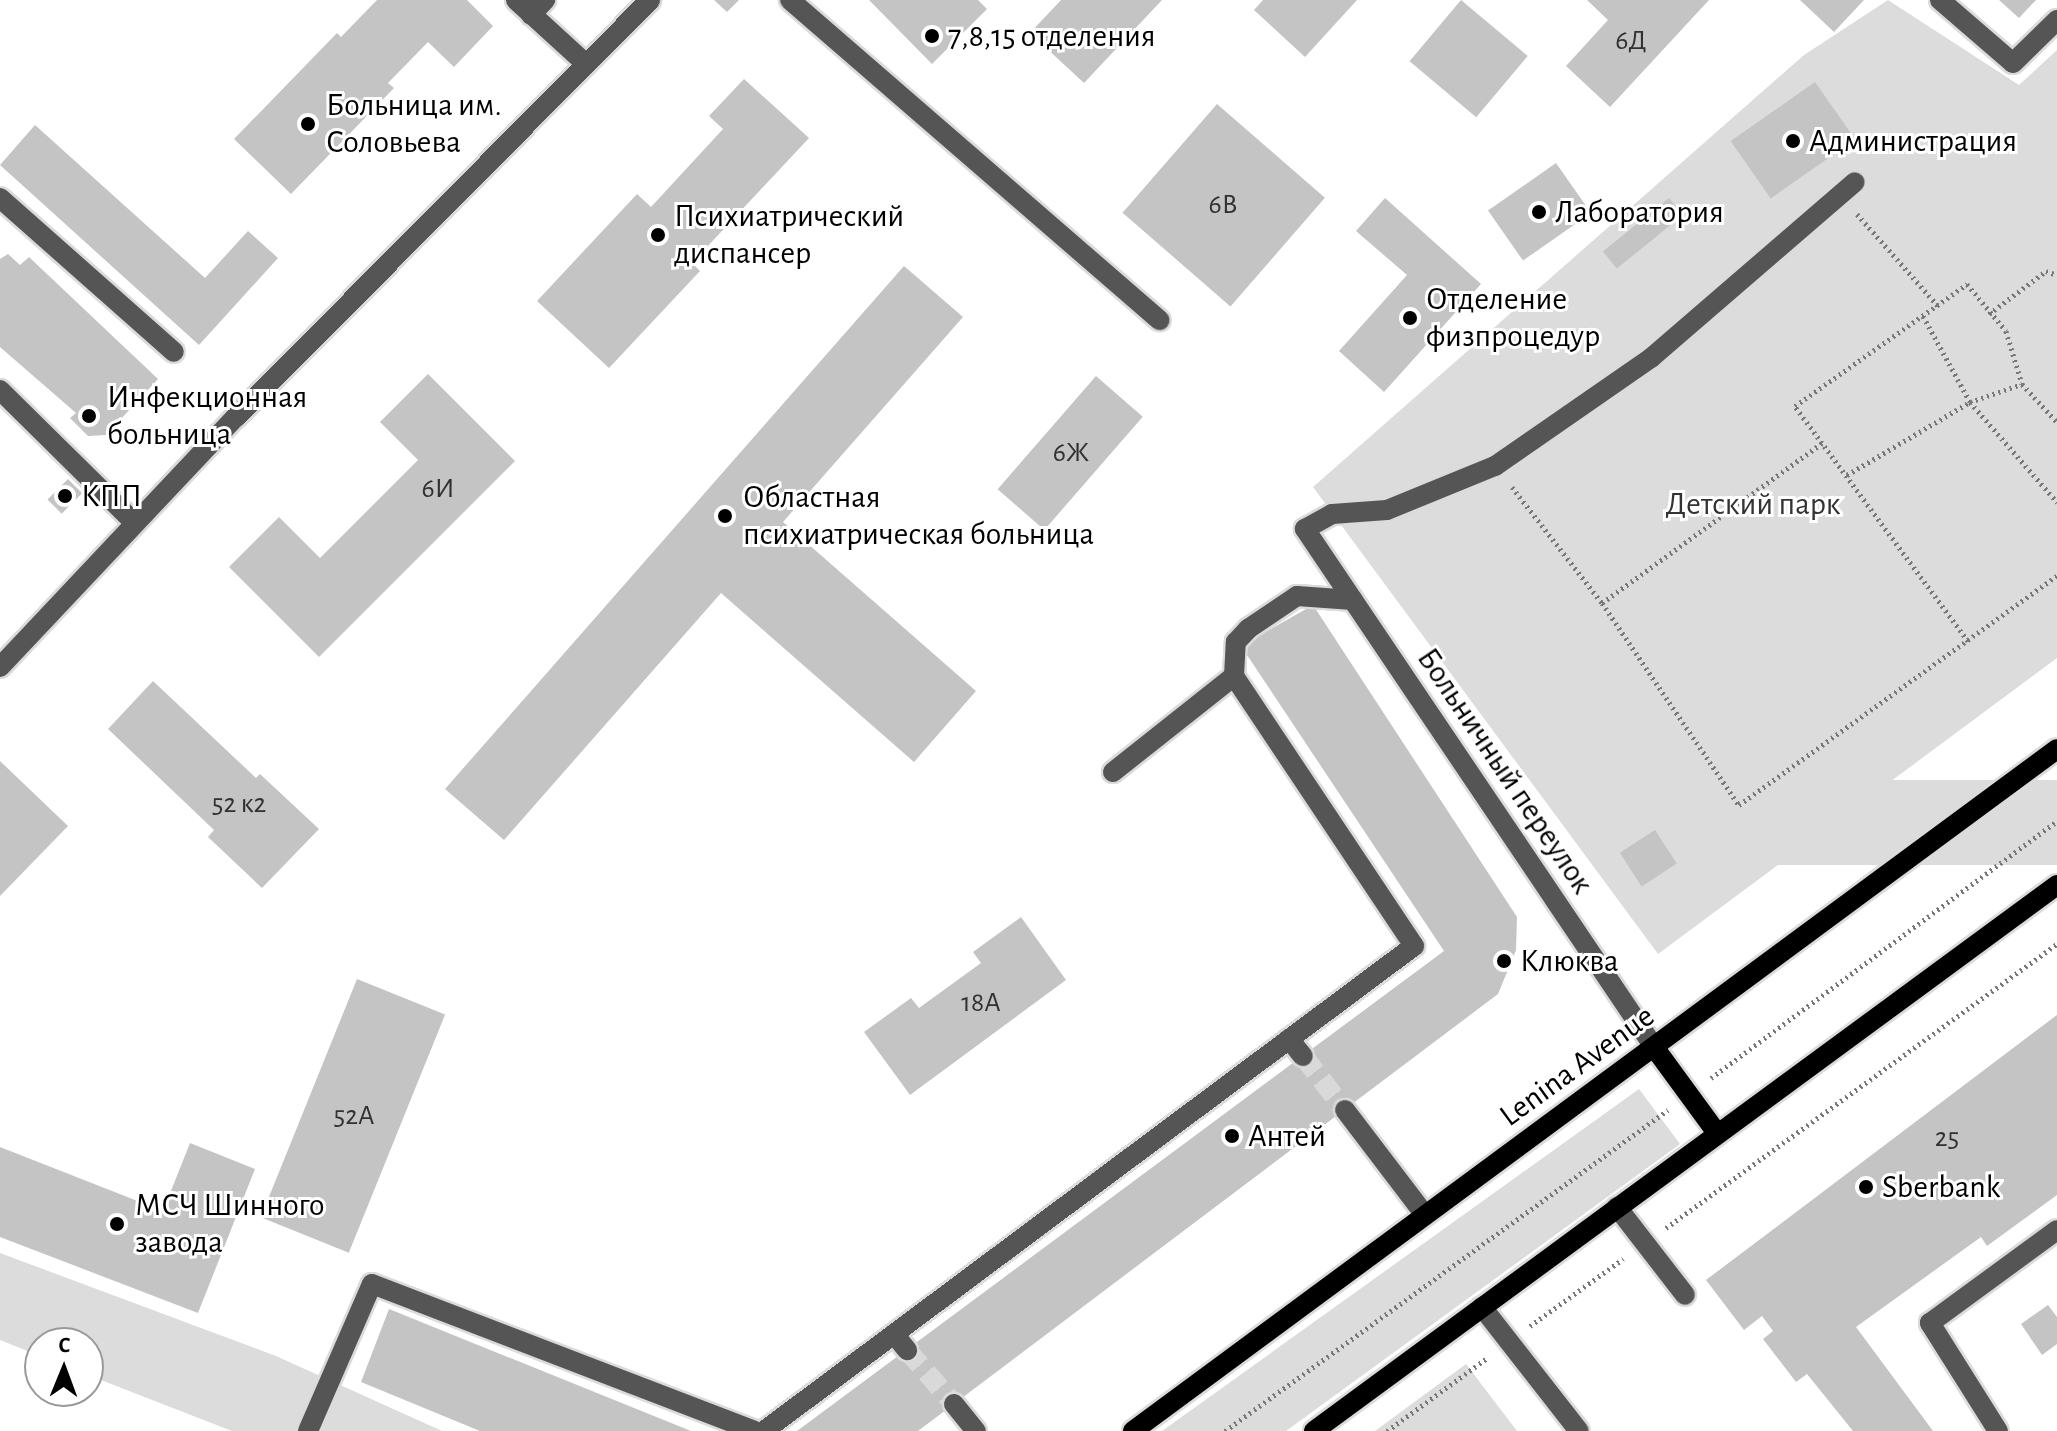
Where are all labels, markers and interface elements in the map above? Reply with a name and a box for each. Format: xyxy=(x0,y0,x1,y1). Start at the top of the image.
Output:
place label: 7,8,15 отделения xyxy=(948,17,1156,55)
house number: 6Д xyxy=(1615,24,1647,58)
marker: 7,8,15 отделения xyxy=(923,27,941,45)
place label: Больница им. Соловьева xyxy=(326,87,502,162)
marker: Больница им. Соловьева xyxy=(297,113,319,135)
place label: Администрация xyxy=(1809,122,2017,160)
marker: Администрация xyxy=(1784,132,1802,150)
house number: 6В xyxy=(1209,188,1237,222)
place label: Лаборатория xyxy=(1555,193,1724,231)
place label: Психиатрический диспансер xyxy=(674,198,904,273)
marker: Лаборатория xyxy=(1530,203,1548,221)
marker: Психиатрический диспансер xyxy=(649,226,667,244)
place label: Отделение физпроцедур xyxy=(1426,281,1600,356)
marker: Отделение физпроцедур xyxy=(1401,309,1419,327)
place label: Инфекционная больница xyxy=(107,379,307,454)
marker: Инфекционная больница xyxy=(78,405,100,427)
house number: 6Ж xyxy=(1053,436,1089,470)
house number: 6И xyxy=(421,472,455,506)
place label: КПП xyxy=(81,477,142,515)
place label: Областная психиатрическая больница xyxy=(743,479,1094,554)
park label: Детский парк xyxy=(1666,485,1840,523)
marker: КПП xyxy=(56,487,74,505)
marker: Областная психиатрическая больница xyxy=(714,505,736,527)
street label: Больничный переулок xyxy=(1409,641,1601,901)
house number: 52 к2 xyxy=(212,787,266,821)
place label: Клюква xyxy=(1520,942,1619,980)
marker: Клюква xyxy=(1495,952,1513,970)
house number: 18А xyxy=(961,986,1001,1020)
street label: Lenina Avenue xyxy=(1492,997,1662,1135)
house number: 52А xyxy=(334,1099,374,1133)
place label: Антей xyxy=(1248,1117,1326,1155)
house number: 25 xyxy=(1935,1121,1959,1155)
marker: Антей xyxy=(1223,1127,1241,1145)
place label: Sberbank xyxy=(1882,1168,2000,1206)
marker: Sberbank xyxy=(1857,1178,1875,1196)
place label: МСЧ Шинного завода xyxy=(135,1187,324,1262)
marker: МСЧ Шинного завода xyxy=(106,1213,128,1235)
north arrow xyxy=(24,1327,104,1407)
text: С xyxy=(58,1334,71,1356)

